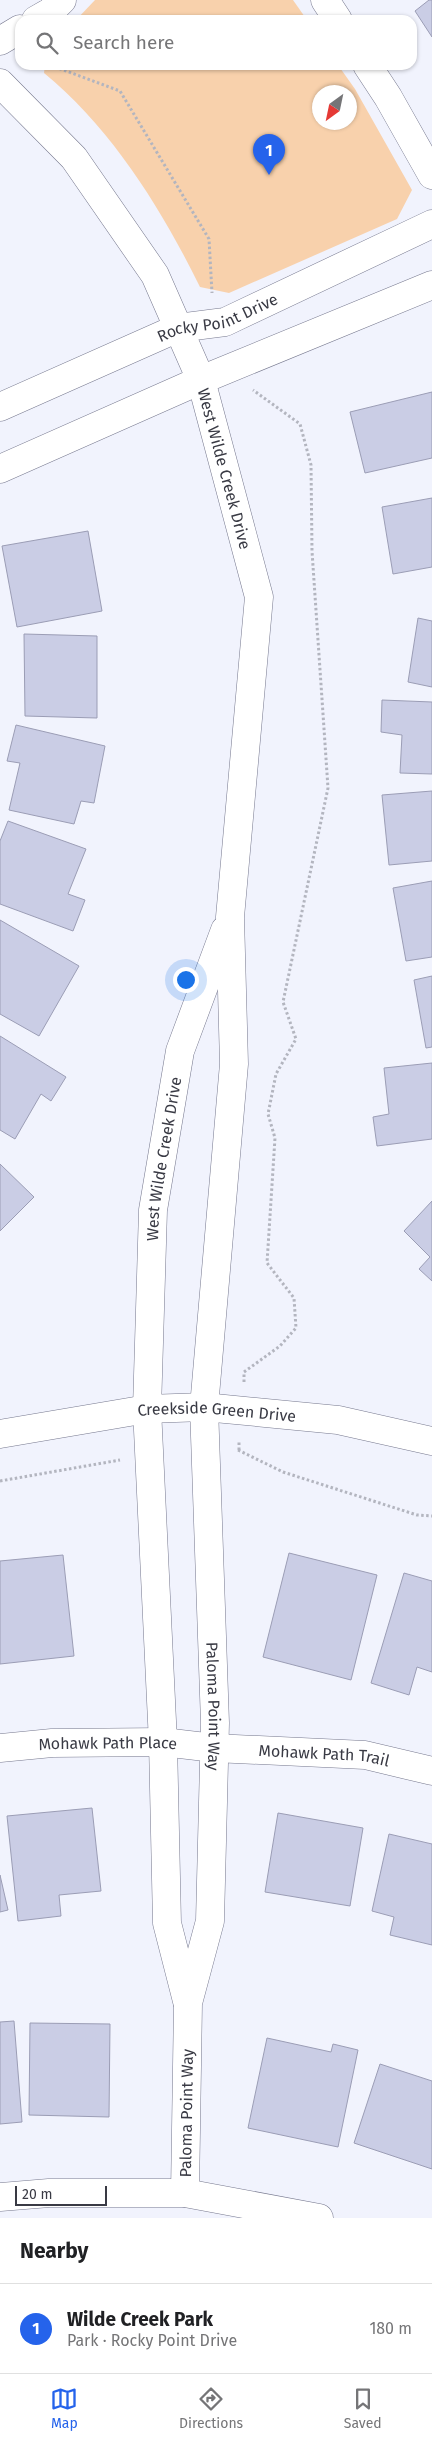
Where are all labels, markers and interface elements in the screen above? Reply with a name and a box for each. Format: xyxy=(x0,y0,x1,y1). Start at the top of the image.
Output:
search box xyxy=(15,15,417,70)
icon: search xyxy=(33,29,61,57)
text: Search here xyxy=(73,31,174,54)
north arrow xyxy=(312,85,357,130)
pin: 1 xyxy=(253,134,285,175)
street label: Rocky Point Drive xyxy=(154,289,281,346)
street label: West Wilde Creek Drive xyxy=(194,386,255,551)
your location xyxy=(173,967,199,993)
street label: West Wilde Creek Drive xyxy=(143,1075,185,1241)
street label: Creekside Green Drive xyxy=(136,1398,297,1426)
street label: Paloma Point Way xyxy=(202,1642,224,1771)
street label: Mohawk Path Place xyxy=(38,1733,178,1754)
street label: Mohawk Path Trail xyxy=(258,1741,392,1771)
street label: Paloma Point Way xyxy=(176,2048,197,2178)
scale bar xyxy=(15,2183,108,2206)
text: 20 m xyxy=(22,2186,52,2203)
text: Nearby xyxy=(20,2238,88,2264)
text: Wilde Creek Park xyxy=(67,2308,213,2331)
text: 1 xyxy=(32,2319,40,2338)
text: 180 m xyxy=(369,2319,412,2338)
text: Park · Rocky Point Drive xyxy=(67,2331,237,2350)
tab: Map xyxy=(50,2385,78,2432)
tab: Directions xyxy=(179,2385,243,2432)
tab: Saved xyxy=(344,2385,382,2432)

